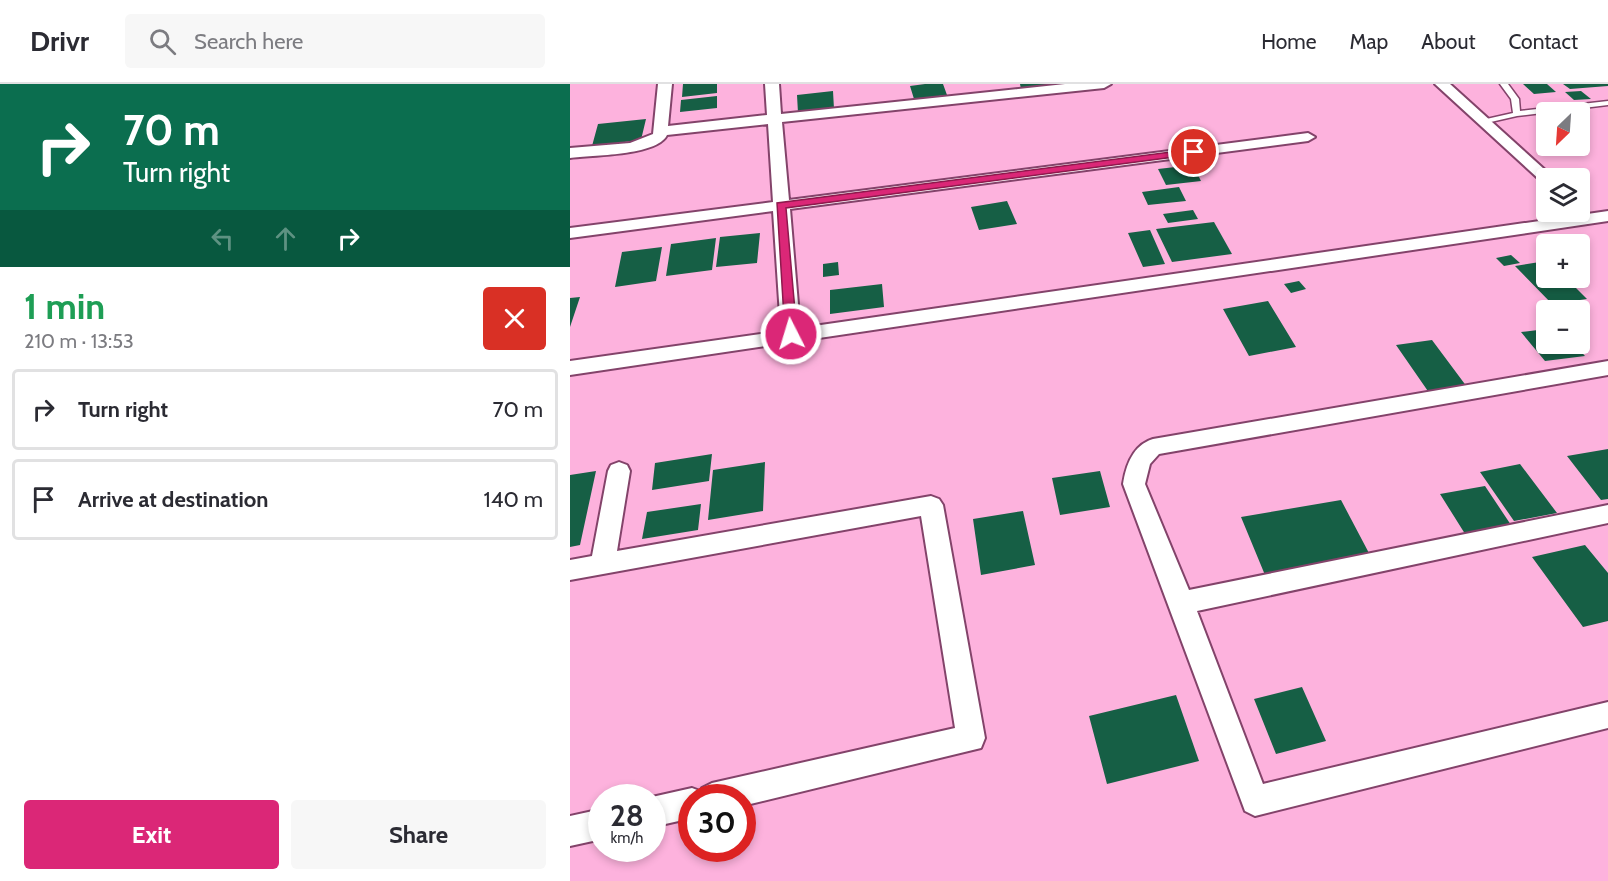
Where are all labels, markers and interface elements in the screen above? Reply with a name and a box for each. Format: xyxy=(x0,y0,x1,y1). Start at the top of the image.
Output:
search box xyxy=(125,14,545,68)
text: Drivr xyxy=(30,24,89,58)
icon: search xyxy=(146,25,179,58)
text: Search here xyxy=(194,28,303,55)
text: Home xyxy=(1261,29,1317,54)
text: Map xyxy=(1350,29,1388,54)
text: About xyxy=(1421,29,1475,54)
text: Contact xyxy=(1508,29,1578,54)
north arrow xyxy=(1536,102,1590,156)
map controls xyxy=(1536,102,1590,354)
text: 70 m xyxy=(123,104,220,156)
icon: right xyxy=(24,108,102,186)
pin xyxy=(1168,126,1219,177)
icon: arrive xyxy=(1177,135,1210,168)
text: Turn right xyxy=(123,156,230,189)
button: layers xyxy=(1536,168,1590,222)
icon: left xyxy=(206,222,239,255)
icon: ahead xyxy=(269,222,302,255)
icon: right xyxy=(332,222,365,255)
button: + xyxy=(1536,234,1590,288)
text: 1 min xyxy=(24,284,105,328)
button: close xyxy=(483,287,546,350)
button: − xyxy=(1536,300,1590,354)
position arrow xyxy=(759,302,823,366)
text: 210 m · 13:53 xyxy=(24,329,134,353)
icon: right xyxy=(27,393,60,426)
text: Turn right xyxy=(78,396,168,423)
text: 70 m xyxy=(493,396,543,423)
icon: arrive xyxy=(27,483,60,516)
text: Arrive at destination xyxy=(78,486,268,513)
text: 140 m xyxy=(484,486,543,513)
speed limit sign: 30 xyxy=(678,784,756,862)
text: 28 xyxy=(610,797,644,834)
button: Exit xyxy=(24,800,279,869)
button: Share xyxy=(291,800,546,869)
text: km/h xyxy=(611,829,643,847)

